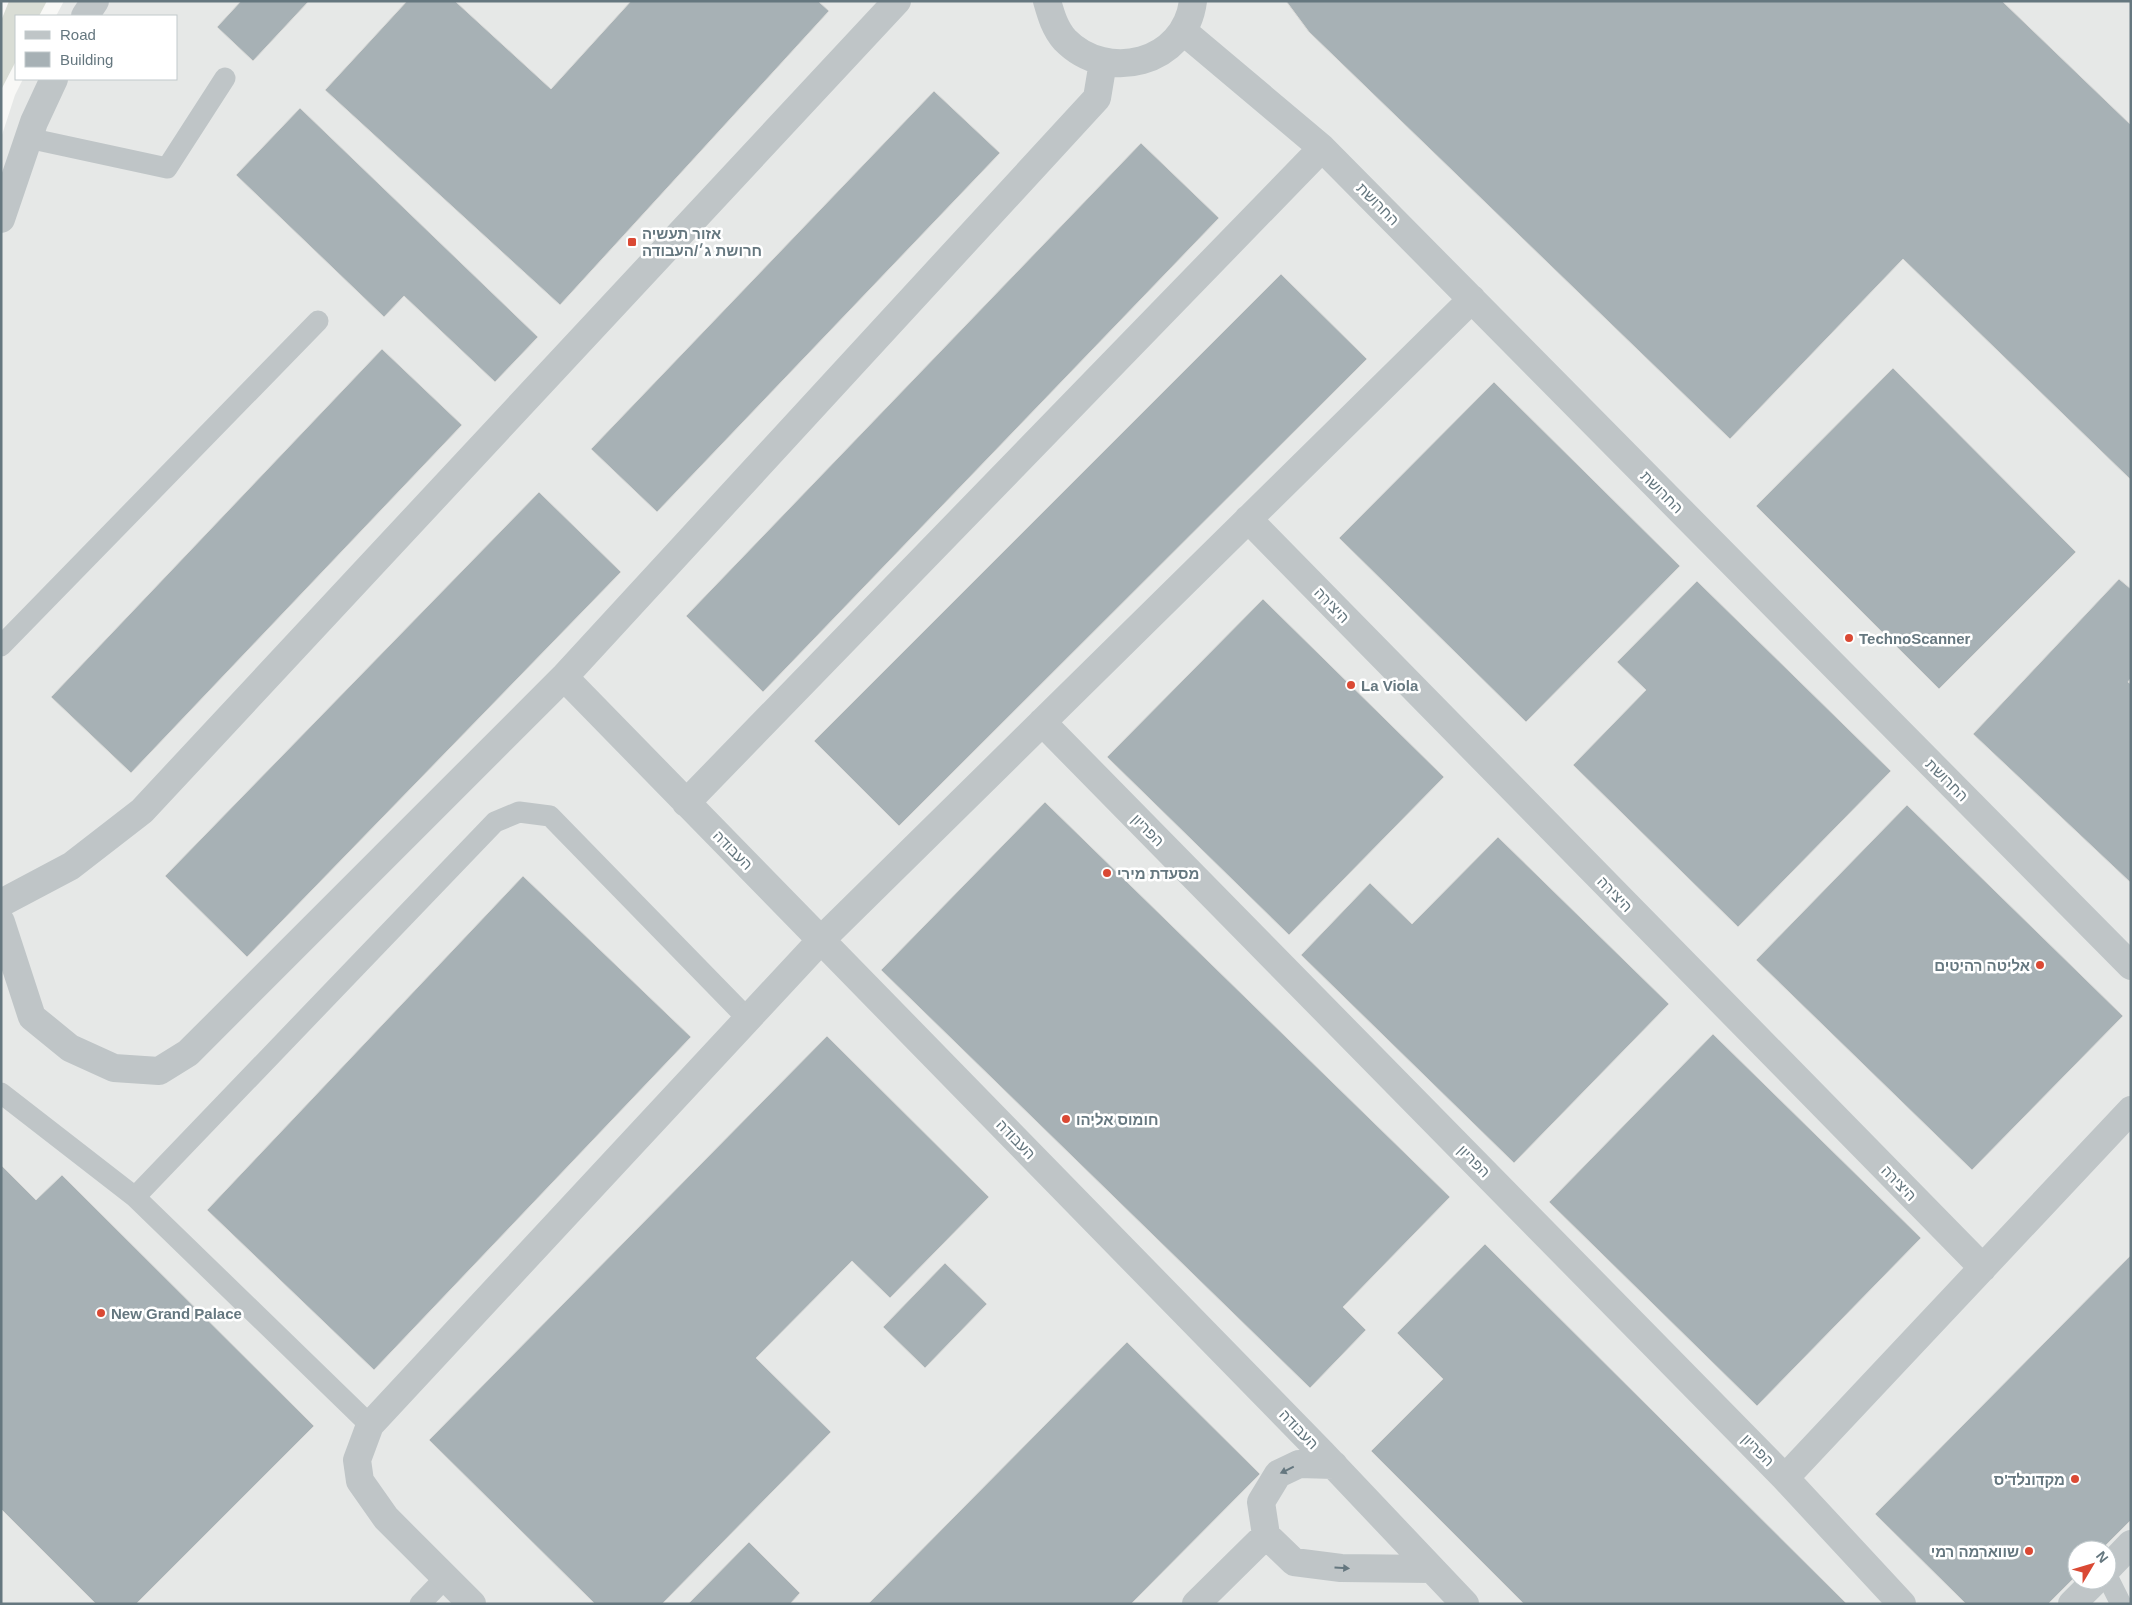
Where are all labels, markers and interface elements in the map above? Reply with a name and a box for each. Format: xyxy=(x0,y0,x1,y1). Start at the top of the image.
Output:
legend xyxy=(15,15,178,80)
text: Road xyxy=(60,26,96,43)
text: Building xyxy=(60,51,113,68)
street label: החרושת xyxy=(1353,179,1403,229)
place label: אזור תעשיה חרושת ג׳/העבודה xyxy=(642,225,762,259)
marker: אזור תעשיה חרושת ג׳/העבודה xyxy=(626,236,638,248)
street label: החרושת xyxy=(1637,467,1687,517)
street label: היצירה xyxy=(1311,584,1353,626)
place label: TechnoScanner xyxy=(1859,630,1971,647)
marker: TechnoScanner xyxy=(1843,632,1855,644)
place label: La Viola xyxy=(1361,677,1419,694)
marker: La Viola xyxy=(1345,679,1357,691)
street label: החרושת xyxy=(1922,755,1972,805)
street label: הפריון xyxy=(1128,810,1168,850)
street label: העבודה xyxy=(710,827,756,873)
place label: מסעדת מירי xyxy=(1117,865,1199,882)
marker: מסעדת מירי xyxy=(1101,867,1113,879)
street label: היצירה xyxy=(1594,873,1636,915)
place label: אליטה רהיטים xyxy=(1934,957,2030,974)
marker: אליטה רהיטים xyxy=(2034,959,2046,971)
place label: חומוס אליהו xyxy=(1076,1111,1159,1128)
marker: חומוס אליהו xyxy=(1060,1113,1072,1125)
street label: העבודה xyxy=(993,1116,1039,1162)
street label: הפריון xyxy=(1454,1141,1494,1181)
street label: היצירה xyxy=(1878,1162,1920,1204)
place label: New Grand Palace xyxy=(111,1305,242,1322)
marker: New Grand Palace xyxy=(95,1307,107,1319)
street label: העבודה xyxy=(1276,1406,1322,1452)
street label: הפריון xyxy=(1738,1430,1778,1470)
one-way arrow xyxy=(1279,1466,1294,1474)
place label: מקדונלד'ס xyxy=(1994,1471,2065,1488)
marker: מקדונלד'ס xyxy=(2069,1473,2081,1485)
north arrow xyxy=(2067,1540,2117,1590)
place label: שווארמה רמי xyxy=(1931,1543,2019,1560)
marker: שווארמה רמי xyxy=(2023,1545,2035,1557)
text: N xyxy=(2093,1548,2112,1566)
one-way arrow xyxy=(1334,1564,1350,1572)

